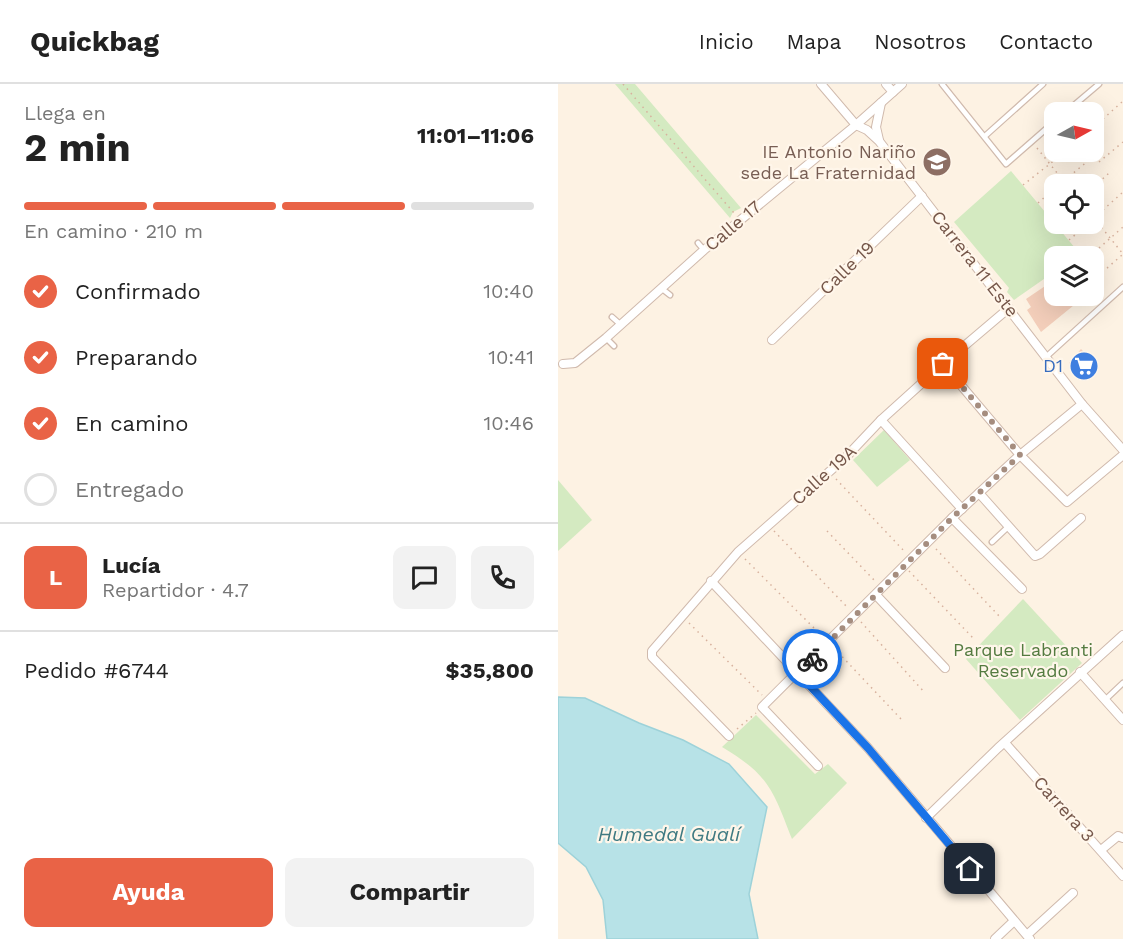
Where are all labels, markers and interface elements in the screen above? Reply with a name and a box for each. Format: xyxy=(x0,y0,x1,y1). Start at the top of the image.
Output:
text: Quickbag xyxy=(30,25,159,58)
text: Inicio xyxy=(699,29,754,54)
text: Mapa xyxy=(787,29,841,54)
text: Nosotros xyxy=(874,29,966,54)
text: Contacto xyxy=(999,29,1093,54)
text: Llega en xyxy=(24,101,106,125)
north arrow xyxy=(1044,102,1104,162)
map controls xyxy=(1044,102,1104,306)
text: 11:01–11:06 xyxy=(417,123,534,148)
text: 2 min xyxy=(24,125,131,170)
place label: IE Antonio Nariño sede La Fraternidad xyxy=(741,141,916,183)
school or university icon: IE Antonio Nariño sede La Fraternidad xyxy=(921,146,953,178)
button: locate xyxy=(1044,174,1104,234)
street label: Calle 17 xyxy=(700,196,765,255)
street label: Carrera 11 Este xyxy=(927,206,1023,321)
text: En camino · 210 m xyxy=(24,219,203,243)
street label: Calle 19 xyxy=(815,237,878,299)
button: layers xyxy=(1044,246,1104,306)
icon: check xyxy=(24,275,57,308)
text: Confirmado xyxy=(75,279,201,304)
text: 10:40 xyxy=(483,279,534,303)
pin xyxy=(917,338,968,389)
icon: check xyxy=(24,341,57,374)
text: Preparando xyxy=(75,345,198,370)
text: 10:41 xyxy=(488,345,534,369)
icon: bag xyxy=(926,347,959,380)
supermarket icon: D1 xyxy=(1068,350,1100,382)
place label: D1 xyxy=(1043,355,1063,376)
icon: check xyxy=(24,407,57,440)
text: En camino xyxy=(75,411,189,436)
text: 10:46 xyxy=(483,411,534,435)
street label: Calle 19A xyxy=(787,440,860,509)
text: Entregado xyxy=(75,477,184,502)
button: chat xyxy=(393,546,456,609)
button: phone xyxy=(471,546,534,609)
text: Lucía xyxy=(102,553,160,578)
text: L xyxy=(49,565,62,590)
text: Repartidor · 4.7 xyxy=(102,578,249,602)
courier xyxy=(782,629,842,689)
park label: Parque Labranti Reservado xyxy=(953,639,1093,681)
icon: bike xyxy=(796,643,829,676)
text: Pedido #6744 xyxy=(24,658,169,683)
text: $35,800 xyxy=(446,658,534,683)
street label: Carrera 3 xyxy=(1030,772,1099,846)
water label: Humedal Gualí xyxy=(598,822,743,846)
pin xyxy=(944,843,995,894)
icon: home xyxy=(953,852,986,885)
button: Ayuda xyxy=(24,858,273,927)
button: Compartir xyxy=(285,858,534,927)

